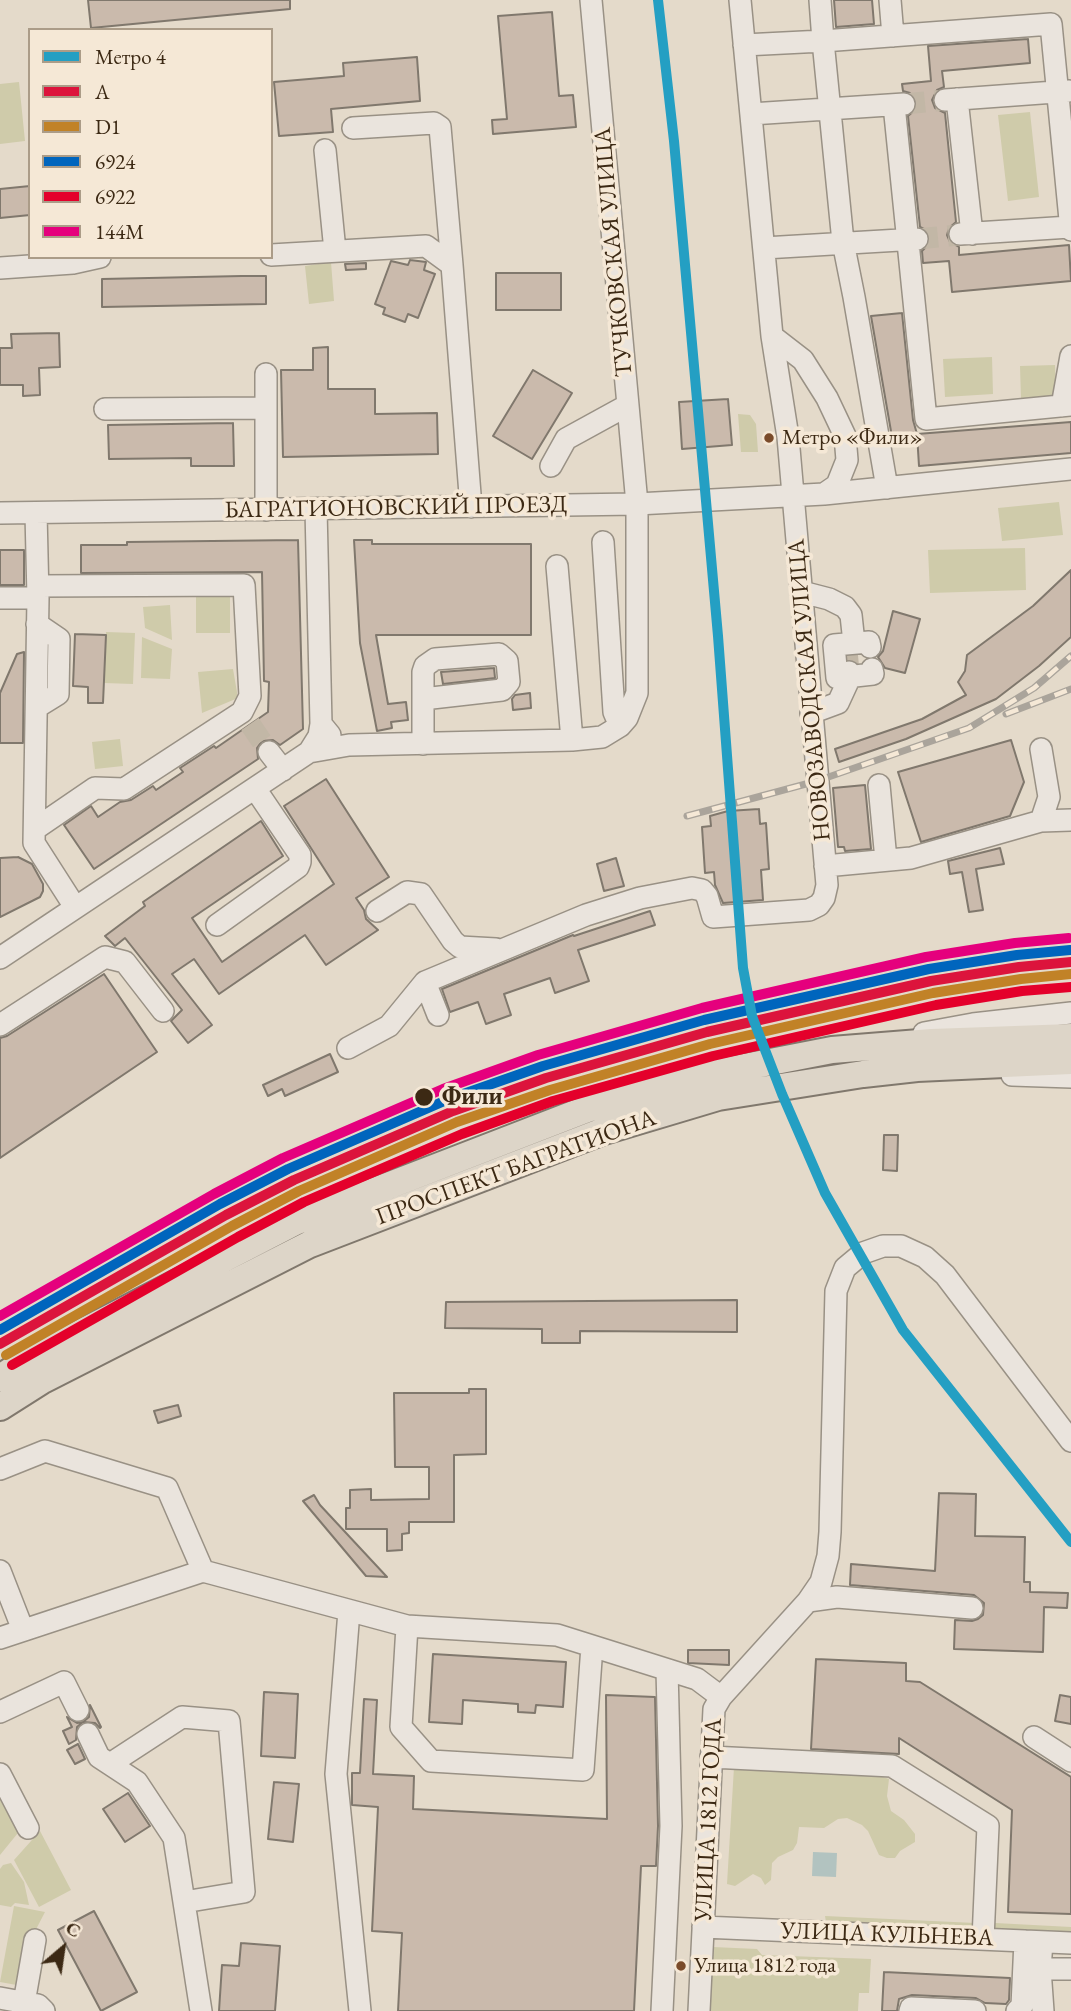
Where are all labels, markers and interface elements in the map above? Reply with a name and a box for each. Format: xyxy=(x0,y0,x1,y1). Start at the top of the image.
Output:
legend xyxy=(28,28,273,259)
text: Метро 4 xyxy=(95,43,166,70)
text: A xyxy=(95,78,110,105)
text: D1 xyxy=(95,113,121,140)
street label: ТУЧКОВСКАЯ УЛИЦА xyxy=(589,126,639,378)
text: 6924 xyxy=(95,148,135,175)
text: 6922 xyxy=(95,183,135,210)
text: 144М xyxy=(95,218,144,245)
place label: Метро «Фили» xyxy=(782,425,922,451)
marker: Метро «Фили» xyxy=(762,431,776,445)
street label: БАГРАТИОНОВСКИЙ ПРОЕЗД xyxy=(224,491,568,525)
street label: НОВОЗАВОДСКАЯ УЛИЦА xyxy=(782,538,838,842)
place label: Фили xyxy=(442,1083,503,1111)
marker: Фили xyxy=(413,1086,435,1108)
street label: ПРОСПЕКТ БАГРАТИОНА xyxy=(372,1104,660,1232)
street label: УЛИЦА 1812 ГОДА xyxy=(689,1717,729,1923)
north arrow xyxy=(28,1913,98,1983)
text: С xyxy=(61,1915,85,1943)
street label: УЛИЦА КУЛЬНЕВА xyxy=(780,1917,994,1953)
place label: Улица 1812 года xyxy=(694,1953,836,1979)
marker: Улица 1812 года xyxy=(674,1959,688,1973)

